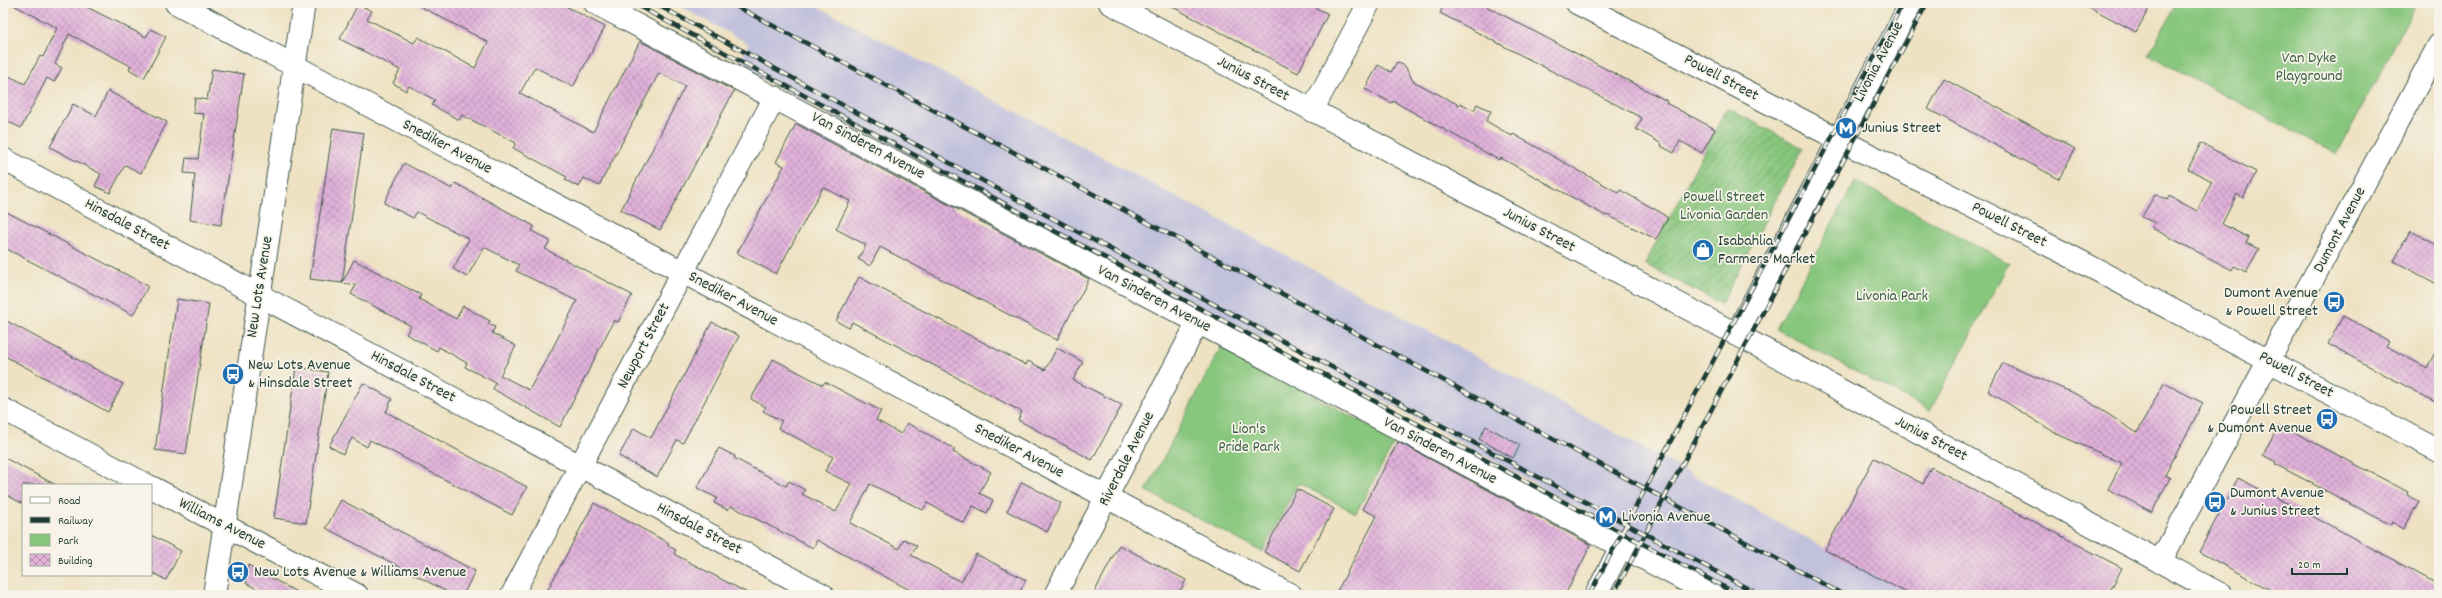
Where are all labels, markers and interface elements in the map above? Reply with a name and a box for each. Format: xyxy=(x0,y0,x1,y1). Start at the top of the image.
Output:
street label: Livonia Avenue xyxy=(1848,18,1910,106)
park label: Van Dyke Playground xyxy=(2276,47,2342,88)
street label: Powell Street xyxy=(1679,49,1763,107)
street label: Junius Street xyxy=(1213,50,1293,108)
street label: Van Sinderen Avenue xyxy=(807,106,929,186)
street label: Snediker Avenue xyxy=(398,114,496,180)
metro station icon: Junius Street xyxy=(1833,115,1859,141)
place label: Junius Street xyxy=(1862,117,1941,140)
street label: Dumont Avenue xyxy=(2308,183,2372,277)
park label: Powell Street Livonia Garden xyxy=(1680,186,1768,227)
street label: Hinsdale Street xyxy=(80,193,174,257)
street label: Powell Street xyxy=(1967,196,2051,254)
street label: Junius Street xyxy=(1499,201,1579,259)
place label: Isabahlia Farmers Market xyxy=(1718,230,1815,271)
street label: New Lots Avenue xyxy=(241,235,279,339)
shop icon: Isabahlia Farmers Market xyxy=(1690,237,1716,263)
street label: Van Sinderen Avenue xyxy=(1093,259,1215,339)
street label: Snediker Avenue xyxy=(684,266,782,332)
place label: Dumont Avenue & Powell Street xyxy=(2224,282,2318,323)
park label: Livonia Park xyxy=(1856,285,1928,308)
bus stop icon: Dumont Avenue & Powell Street xyxy=(2321,289,2347,315)
street label: Newport Street xyxy=(612,299,676,393)
street label: Hinsdale Street xyxy=(366,345,460,409)
street label: Powell Street xyxy=(2254,346,2338,404)
place label: New Lots Avenue & Hinsdale Street xyxy=(248,354,352,395)
bus stop icon: New Lots Avenue & Hinsdale Street xyxy=(220,361,246,387)
place label: Powell Street & Dumont Avenue xyxy=(2207,399,2312,440)
bus stop icon: Powell Street & Dumont Avenue xyxy=(2314,406,2340,432)
street label: Riverdale Avenue xyxy=(1093,408,1161,510)
street label: Junius Street xyxy=(1891,410,1971,468)
street label: Van Sinderen Avenue xyxy=(1379,411,1501,491)
street label: Snediker Avenue xyxy=(970,418,1068,484)
park label: Lion's Pride Park xyxy=(1218,418,1280,459)
place label: Dumont Avenue & Junius Street xyxy=(2230,482,2324,523)
legend xyxy=(22,484,152,576)
bus stop icon: Dumont Avenue & Junius Street xyxy=(2202,489,2228,515)
street label: Williams Avenue xyxy=(174,492,270,556)
text: Road xyxy=(58,493,80,510)
street label: Hinsdale Street xyxy=(652,497,746,561)
metro station icon: Livonia Avenue xyxy=(1593,504,1619,530)
place label: Livonia Avenue xyxy=(1622,506,1711,529)
text: Railway xyxy=(58,513,94,530)
text: Park xyxy=(58,533,79,550)
scale bar xyxy=(2292,550,2347,576)
text: Building xyxy=(58,553,93,570)
text: 20 m xyxy=(2298,557,2321,574)
bus stop icon: New Lots Avenue & Williams Avenue xyxy=(225,559,251,585)
place label: New Lots Avenue & Williams Avenue xyxy=(254,561,466,584)

